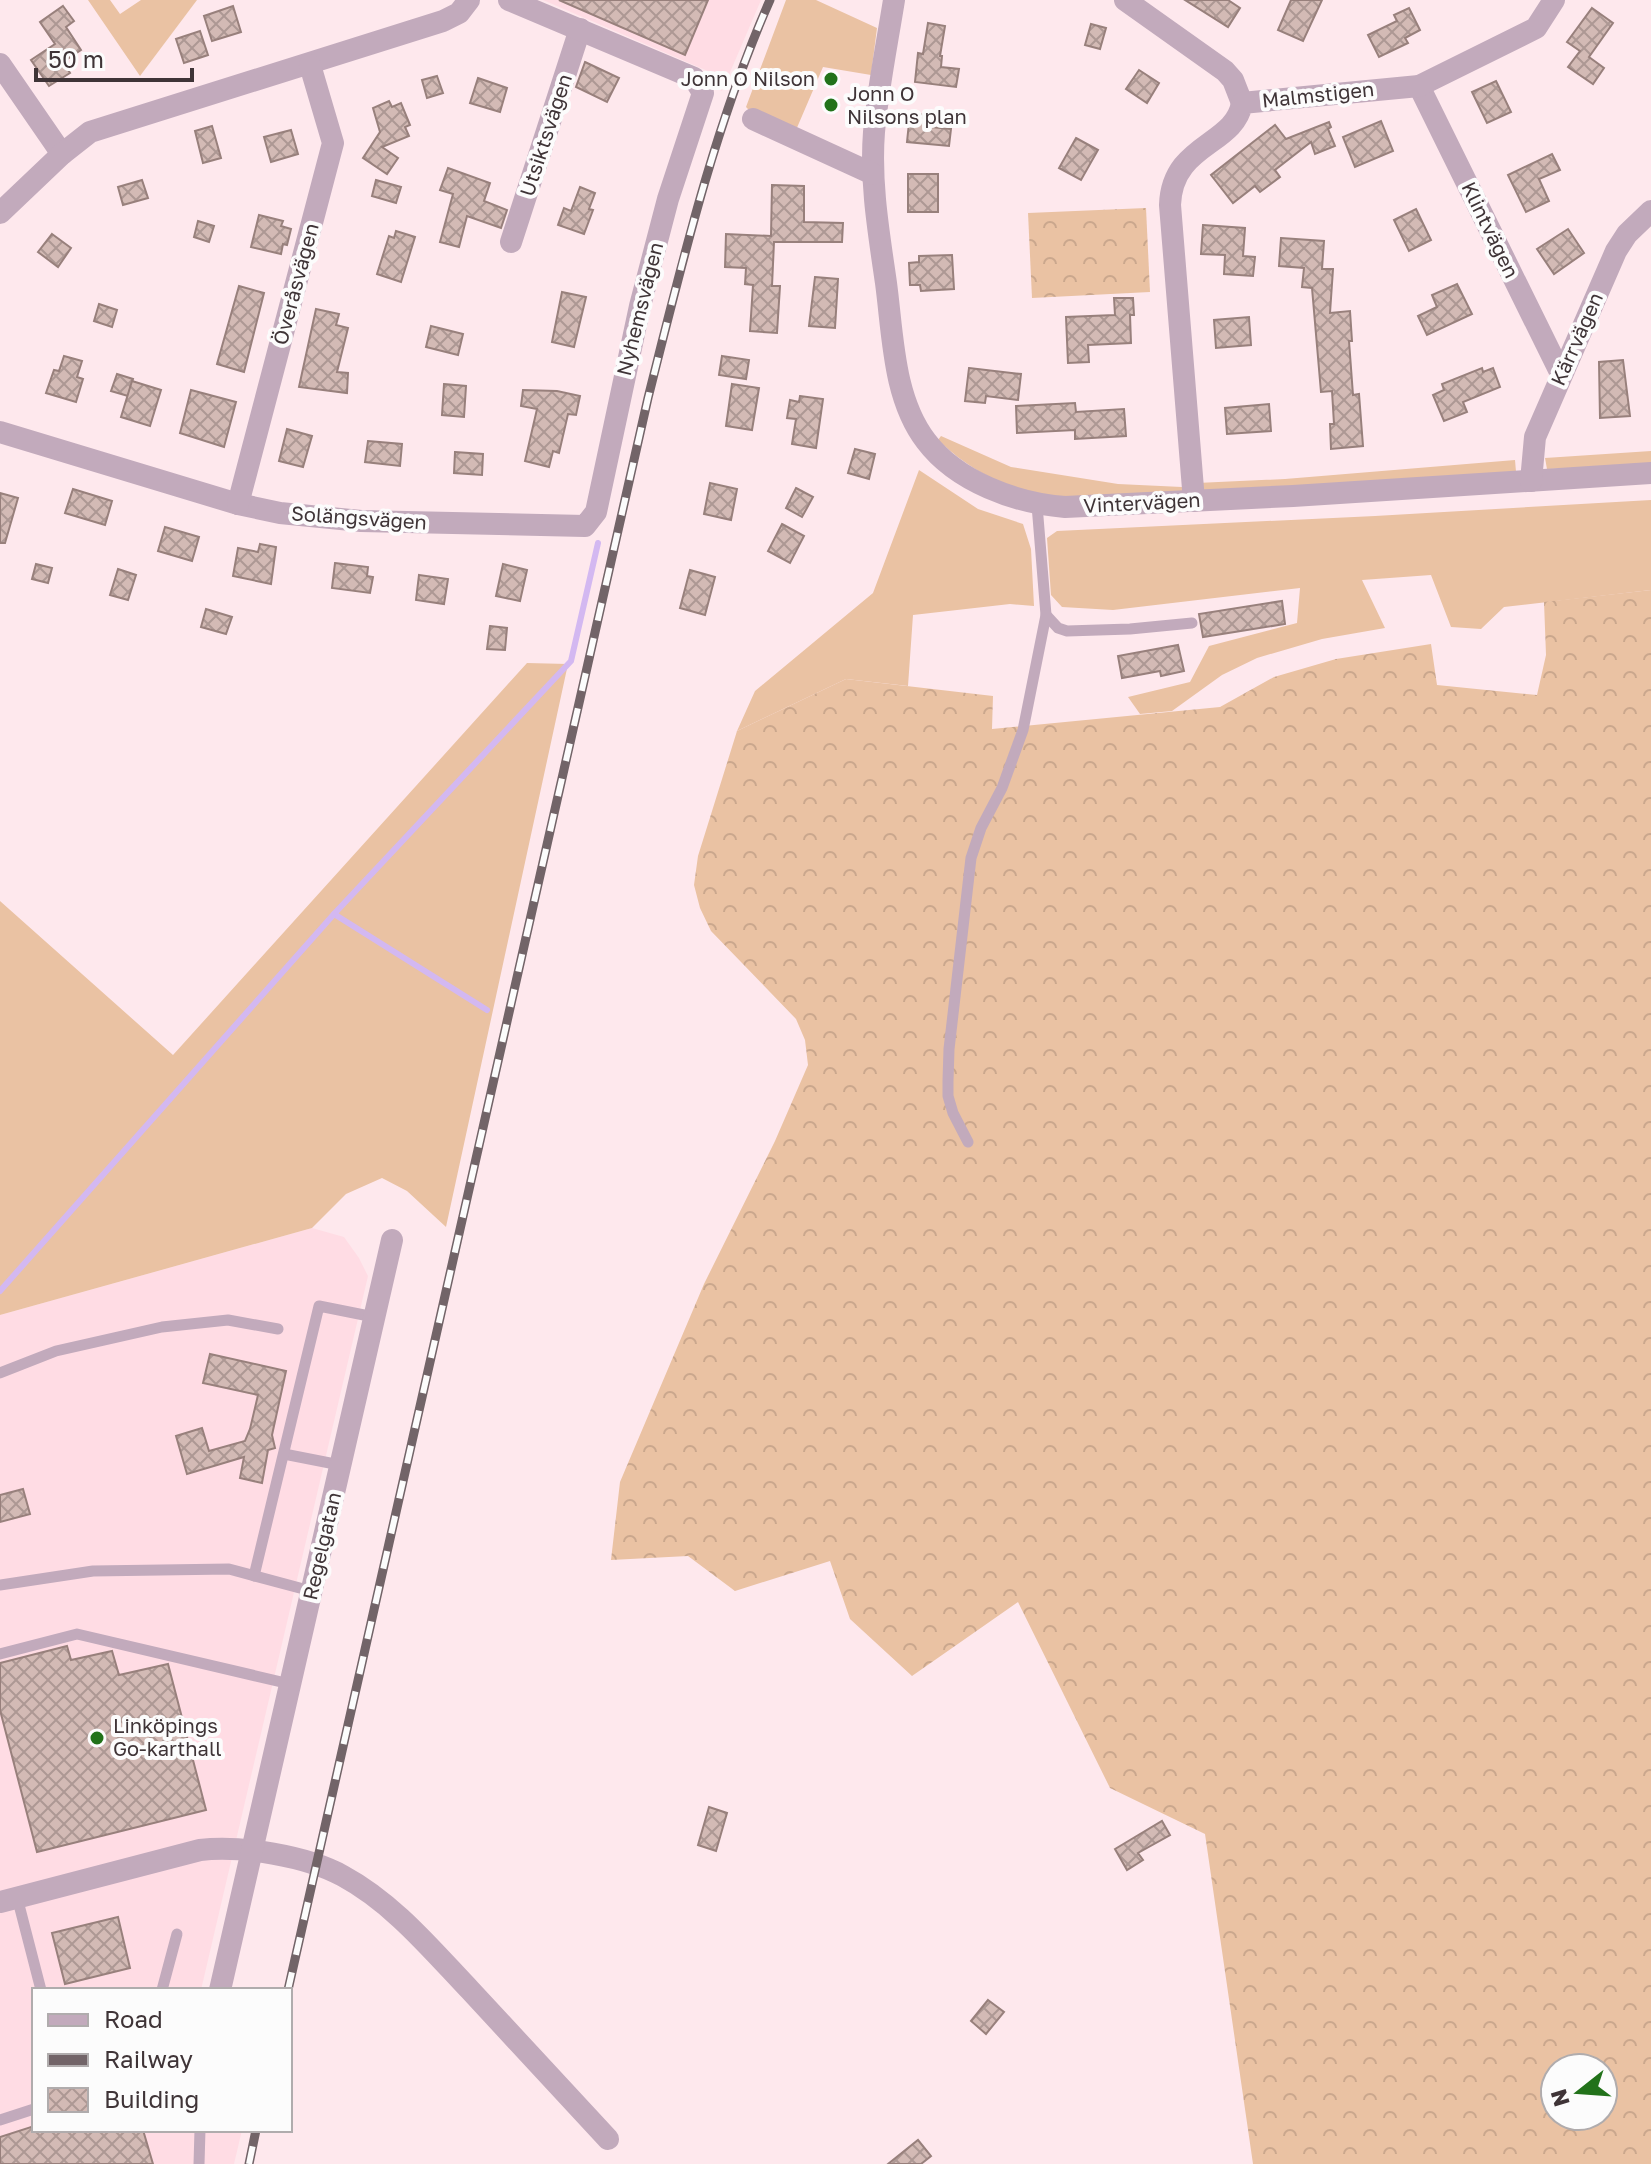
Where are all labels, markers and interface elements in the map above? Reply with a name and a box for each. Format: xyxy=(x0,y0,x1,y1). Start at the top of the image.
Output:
scale bar xyxy=(36,32,192,82)
text: 50 m xyxy=(48,44,104,73)
place label: Jonn O Nilson xyxy=(681,66,815,90)
marker: Jonn O Nilson xyxy=(822,70,840,88)
street label: Utsiktsvägen xyxy=(514,71,576,199)
street label: Malmstigen xyxy=(1261,76,1375,112)
place label: Jonn O Nilsons plan xyxy=(847,81,967,128)
marker: Jonn O Nilsons plan xyxy=(822,96,840,114)
street label: Klintvägen xyxy=(1457,177,1525,282)
street label: Överåsvägen xyxy=(267,220,323,347)
street label: Nyhemsvägen xyxy=(611,239,667,378)
street label: Kärrvägen xyxy=(1545,288,1607,389)
street label: Vintervägen xyxy=(1083,487,1201,517)
street label: Solängsvägen xyxy=(290,500,428,534)
street label: Regelgatan xyxy=(297,1489,345,1602)
place label: Linköpings Go-karthall xyxy=(113,1713,222,1760)
marker: Linköpings Go-karthall xyxy=(88,1729,106,1747)
legend xyxy=(32,1988,292,2132)
text: Road xyxy=(104,2004,163,2033)
text: Railway xyxy=(104,2044,193,2073)
north arrow xyxy=(1539,2052,1619,2132)
text: Building xyxy=(104,2084,199,2113)
text: N xyxy=(1544,2086,1575,2110)

